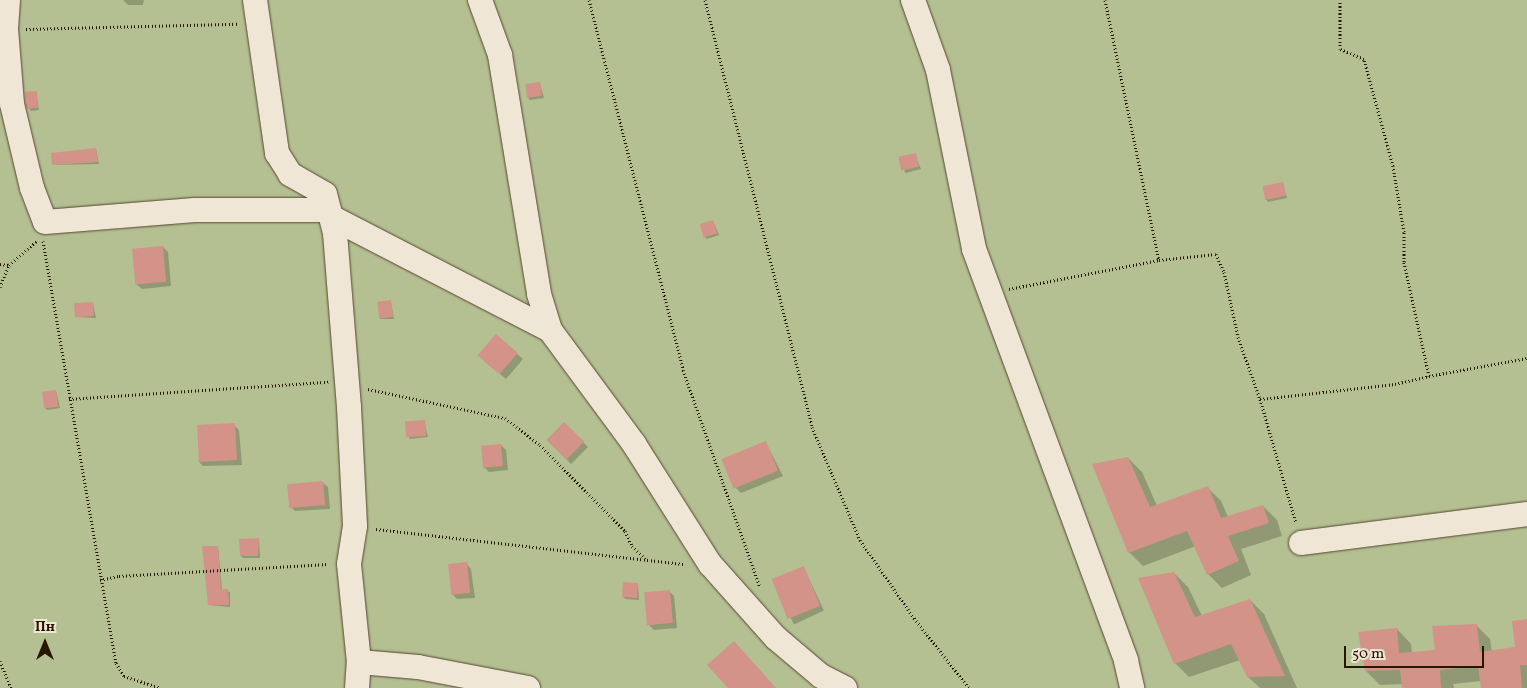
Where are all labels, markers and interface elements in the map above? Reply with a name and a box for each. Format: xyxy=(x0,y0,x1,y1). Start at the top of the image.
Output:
north arrow xyxy=(20,618,70,668)
text: Пн xyxy=(35,618,55,637)
scale bar xyxy=(1347,636,1487,668)
text: 50 m xyxy=(1352,644,1384,665)

